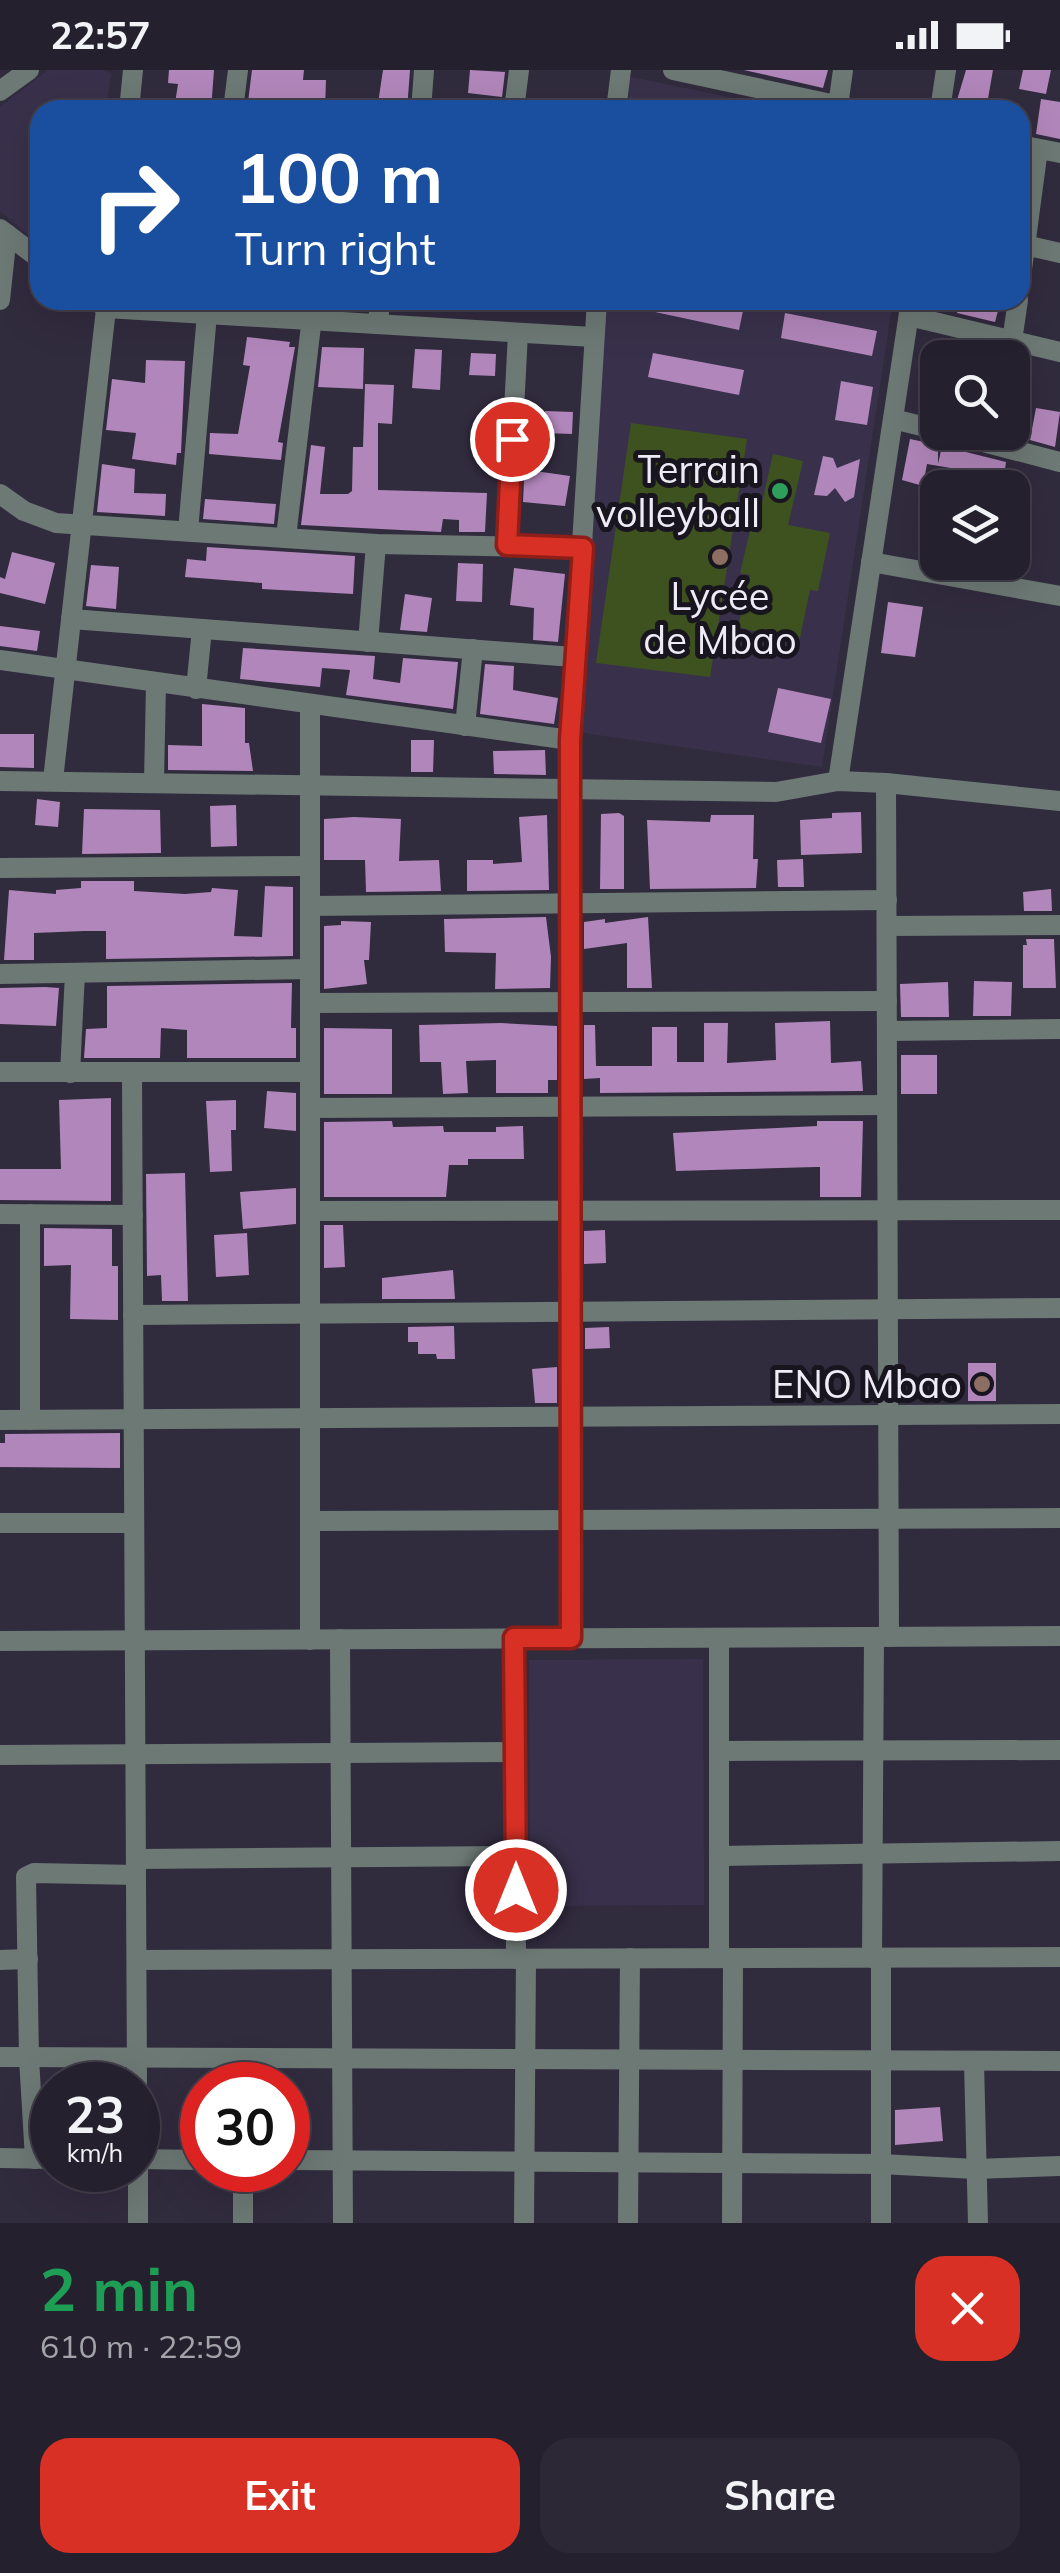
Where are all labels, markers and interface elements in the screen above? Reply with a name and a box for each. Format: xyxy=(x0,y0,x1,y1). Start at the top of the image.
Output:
text: 22:57 xyxy=(50,11,151,59)
text: 100 m xyxy=(235,133,443,221)
icon: right xyxy=(70,140,200,270)
text: Turn right xyxy=(235,220,436,276)
map controls xyxy=(920,340,1030,580)
button: search xyxy=(920,340,1030,450)
pin xyxy=(470,397,555,482)
icon: arrive xyxy=(485,412,540,467)
place label: Terrain volleyball xyxy=(596,445,760,537)
button: layers xyxy=(920,470,1030,580)
marker: Terrain volleyball xyxy=(769,480,791,502)
marker: Lycée de Mbao xyxy=(709,546,731,568)
place label: Lycée de Mbao xyxy=(643,572,797,664)
place label: ENO Mbao xyxy=(772,1360,962,1408)
marker: ENO Mbao xyxy=(971,1373,993,1395)
position arrow xyxy=(464,1838,568,1942)
speed limit sign: 30 xyxy=(180,2062,310,2192)
text: 23 xyxy=(65,2083,125,2146)
text: km/h xyxy=(67,2137,123,2168)
text: 2 min xyxy=(40,2251,198,2326)
button: close xyxy=(915,2256,1020,2361)
text: 610 m · 22:59 xyxy=(40,2326,242,2366)
button: Exit xyxy=(40,2438,520,2553)
button: Share xyxy=(540,2438,1020,2553)

